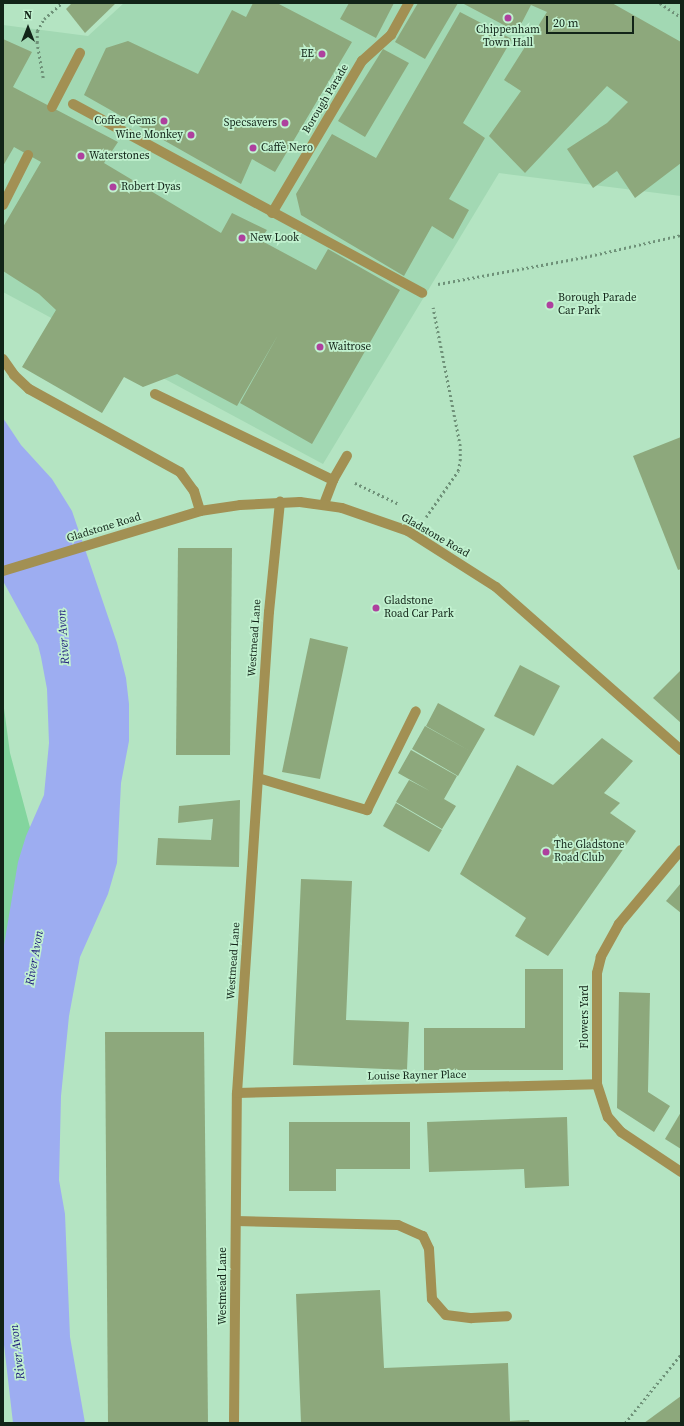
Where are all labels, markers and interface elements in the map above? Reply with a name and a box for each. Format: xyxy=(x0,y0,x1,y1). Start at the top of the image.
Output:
north arrow xyxy=(8,8,48,48)
text: N xyxy=(24,8,32,23)
scale bar xyxy=(548,8,636,34)
marker: Chippenham Town Hall xyxy=(503,13,513,23)
text: 20 m xyxy=(553,15,579,31)
place label: Chippenham Town Hall xyxy=(476,24,540,50)
place label: EE xyxy=(301,47,314,61)
marker: EE xyxy=(317,49,327,59)
street label: Borough Parade xyxy=(300,62,352,136)
place label: Coffee Gems xyxy=(94,114,156,128)
marker: Coffee Gems xyxy=(159,116,169,126)
place label: Specsavers xyxy=(224,116,277,130)
marker: Specsavers xyxy=(280,118,290,128)
place label: Wine Monkey xyxy=(115,128,183,142)
marker: Wine Monkey xyxy=(186,130,196,140)
place label: Caffè Nero xyxy=(261,141,313,155)
marker: Caffè Nero xyxy=(248,143,258,153)
place label: Waterstones xyxy=(89,149,150,163)
marker: Waterstones xyxy=(76,151,86,161)
place label: Robert Dyas xyxy=(121,180,181,194)
marker: Robert Dyas xyxy=(108,182,118,192)
place label: New Look xyxy=(250,231,299,245)
marker: New Look xyxy=(237,233,247,243)
place label: Borough Parade Car Park xyxy=(558,292,637,318)
marker: Borough Parade Car Park xyxy=(545,300,555,310)
place label: Waitrose xyxy=(328,340,371,354)
marker: Waitrose xyxy=(315,342,325,352)
street label: Gladstone Road xyxy=(65,510,143,546)
street label: Gladstone Road xyxy=(399,511,471,561)
place label: Gladstone Road Car Park xyxy=(384,595,454,621)
street label: Westmead Lane xyxy=(246,599,264,677)
marker: Gladstone Road Car Park xyxy=(371,603,381,613)
water label: River Avon xyxy=(55,609,73,665)
place label: The Gladstone Road Club xyxy=(554,839,625,865)
marker: The Gladstone Road Club xyxy=(541,847,551,857)
street label: Westmead Lane xyxy=(225,922,243,1000)
water label: River Avon xyxy=(23,930,47,986)
street label: Flowers Yard xyxy=(578,985,592,1049)
street label: Louise Rayner Place xyxy=(367,1069,467,1083)
street label: Westmead Lane xyxy=(216,1247,230,1325)
water label: River Avon xyxy=(8,1324,28,1380)

